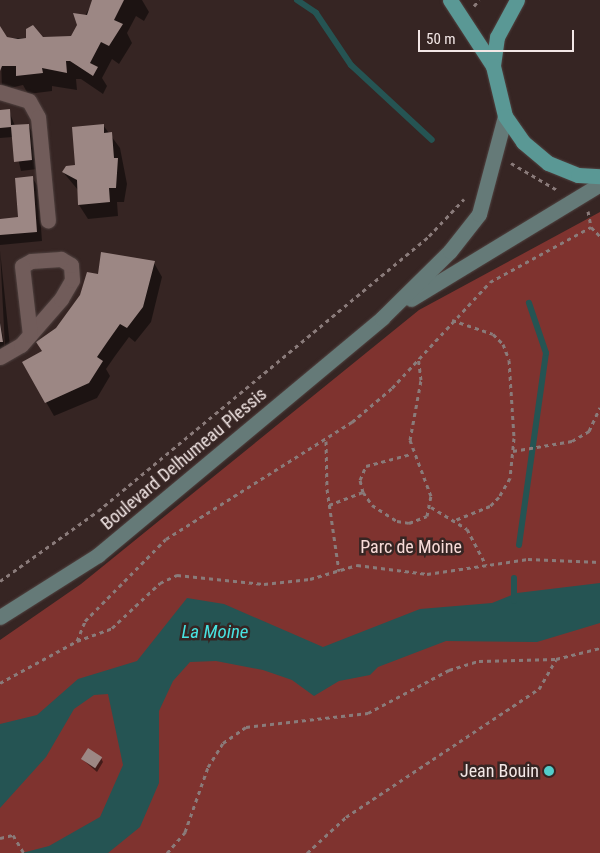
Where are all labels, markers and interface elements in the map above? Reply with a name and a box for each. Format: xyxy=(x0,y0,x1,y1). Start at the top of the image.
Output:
scale bar xyxy=(420,20,576,52)
text: 50 m xyxy=(426,30,456,48)
street label: Boulevard Delhumeau Plessis xyxy=(97,383,271,535)
park label: Parc de Moine xyxy=(360,536,462,558)
water label: La Moine xyxy=(182,621,248,643)
place label: Jean Bouin xyxy=(460,760,539,782)
marker: Jean Bouin xyxy=(543,765,555,777)

